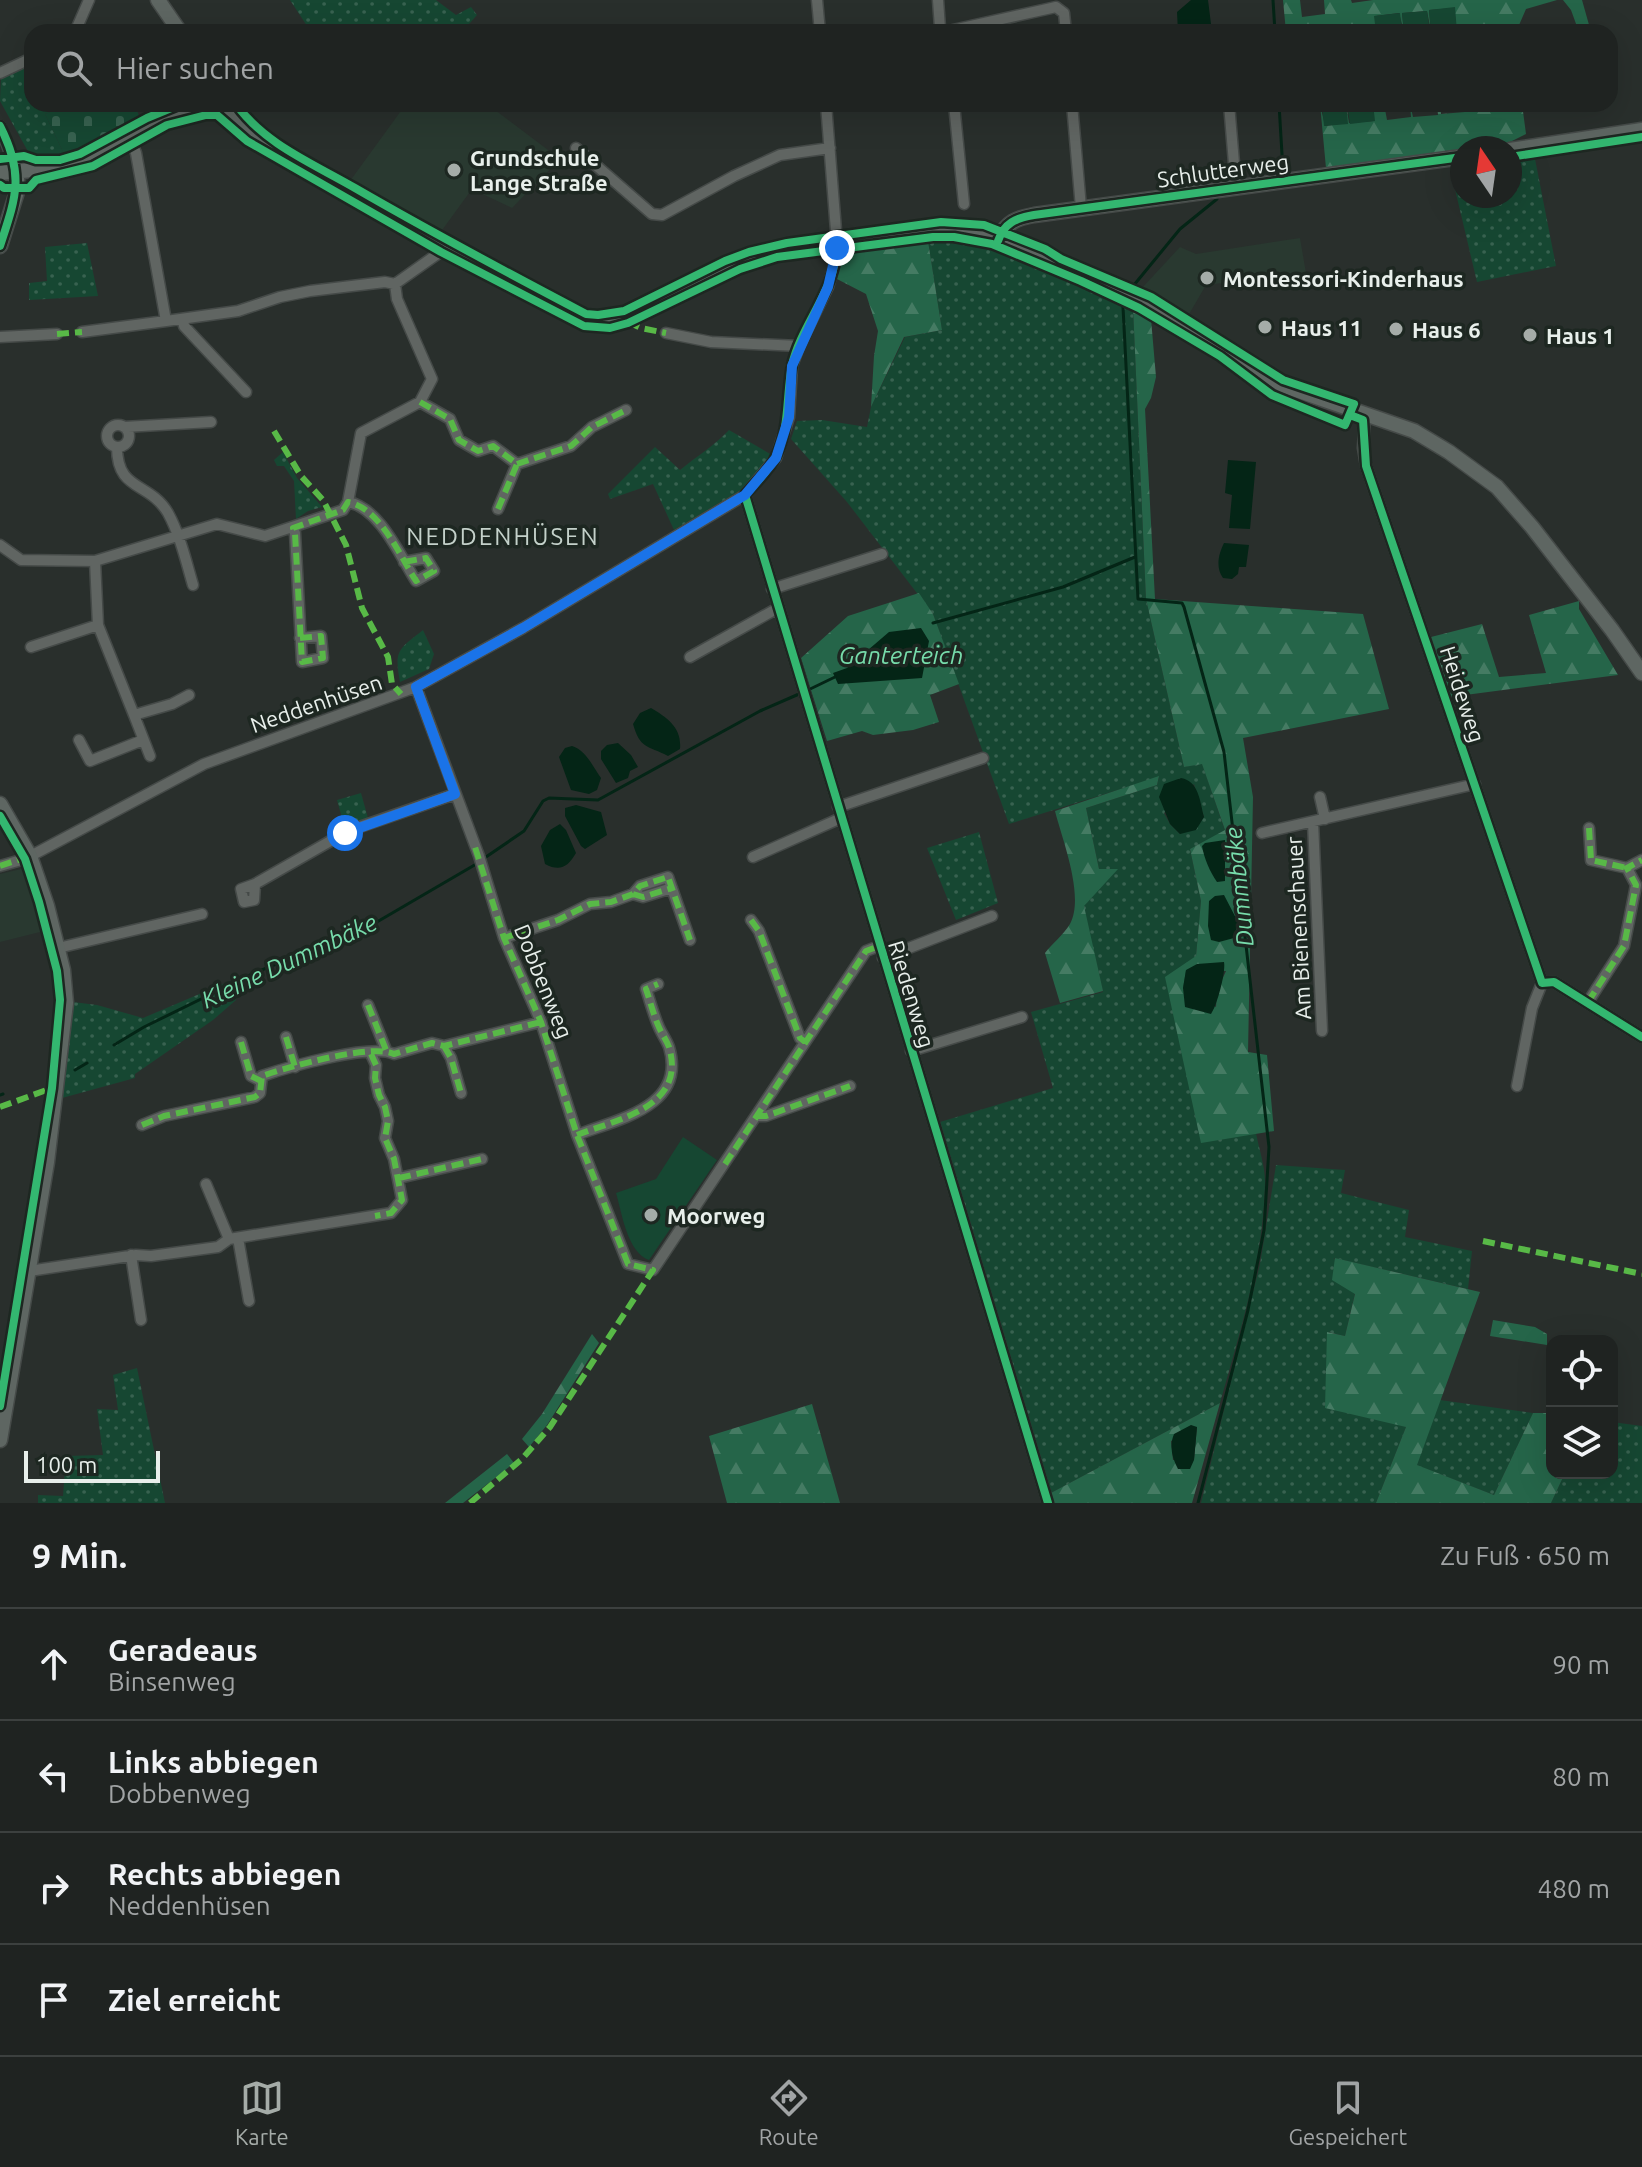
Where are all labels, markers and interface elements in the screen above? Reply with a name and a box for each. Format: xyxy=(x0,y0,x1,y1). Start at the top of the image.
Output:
search box xyxy=(24,24,1618,112)
icon: search xyxy=(52,46,96,90)
text: Hier suchen xyxy=(116,51,274,85)
north arrow xyxy=(1450,136,1522,208)
place label: Grundschule Lange Straße xyxy=(470,145,608,195)
street label: Schlutterweg xyxy=(1156,148,1290,192)
marker: Grundschule Lange Straße xyxy=(445,161,463,179)
route end xyxy=(819,230,855,266)
place label: Montessori-Kinderhaus xyxy=(1223,266,1464,291)
marker: Montessori-Kinderhaus xyxy=(1198,269,1216,287)
place label: Haus 11 xyxy=(1281,315,1362,340)
place label: Haus 6 xyxy=(1412,317,1481,342)
marker: Haus 11 xyxy=(1256,318,1274,336)
marker: Haus 6 xyxy=(1387,320,1405,338)
place label: Haus 1 xyxy=(1546,323,1615,348)
marker: Haus 1 xyxy=(1521,326,1539,344)
district label: NEDDENHÜSEN xyxy=(406,523,600,550)
water label: Ganterteich xyxy=(839,642,963,669)
street label: Heideweg xyxy=(1436,643,1490,745)
street label: Neddenhüsen xyxy=(247,669,385,737)
route start xyxy=(327,815,363,851)
water label: Dummbäke xyxy=(1219,826,1259,948)
street label: Am Bienenschauer xyxy=(1281,835,1315,1020)
water label: Kleine Dummbäke xyxy=(197,909,381,1013)
street label: Dobbenweg xyxy=(510,920,578,1042)
street label: Riedenweg xyxy=(884,937,940,1051)
place label: Moorweg xyxy=(667,1203,765,1228)
marker: Moorweg xyxy=(642,1206,660,1224)
map controls xyxy=(1546,1335,1618,1479)
button: locate xyxy=(1546,1335,1618,1407)
button: layers xyxy=(1546,1407,1618,1479)
scale bar xyxy=(24,1447,160,1483)
text: 100 m xyxy=(36,1452,97,1477)
text: 9 Min. xyxy=(32,1536,127,1574)
text: Zu Fuß · 650 m xyxy=(1440,1541,1610,1570)
text: Geradeaus xyxy=(108,1633,258,1667)
icon: ahead xyxy=(32,1642,76,1686)
text: 90 m xyxy=(1552,1650,1610,1679)
text: Binsenweg xyxy=(108,1667,236,1696)
text: Links abbiegen xyxy=(108,1745,319,1779)
icon: left xyxy=(32,1754,76,1798)
text: 80 m xyxy=(1552,1762,1610,1791)
text: Dobbenweg xyxy=(108,1779,251,1808)
text: Rechts abbiegen xyxy=(108,1857,341,1891)
icon: right xyxy=(32,1866,76,1910)
text: 480 m xyxy=(1538,1874,1610,1903)
text: Neddenhüsen xyxy=(108,1891,271,1920)
icon: arrive xyxy=(32,1978,76,2022)
text: Ziel erreicht xyxy=(108,1983,281,2017)
tab: Karte xyxy=(235,2076,289,2149)
tab: Route xyxy=(759,2076,819,2149)
tab: Gespeichert xyxy=(1288,2076,1407,2149)

